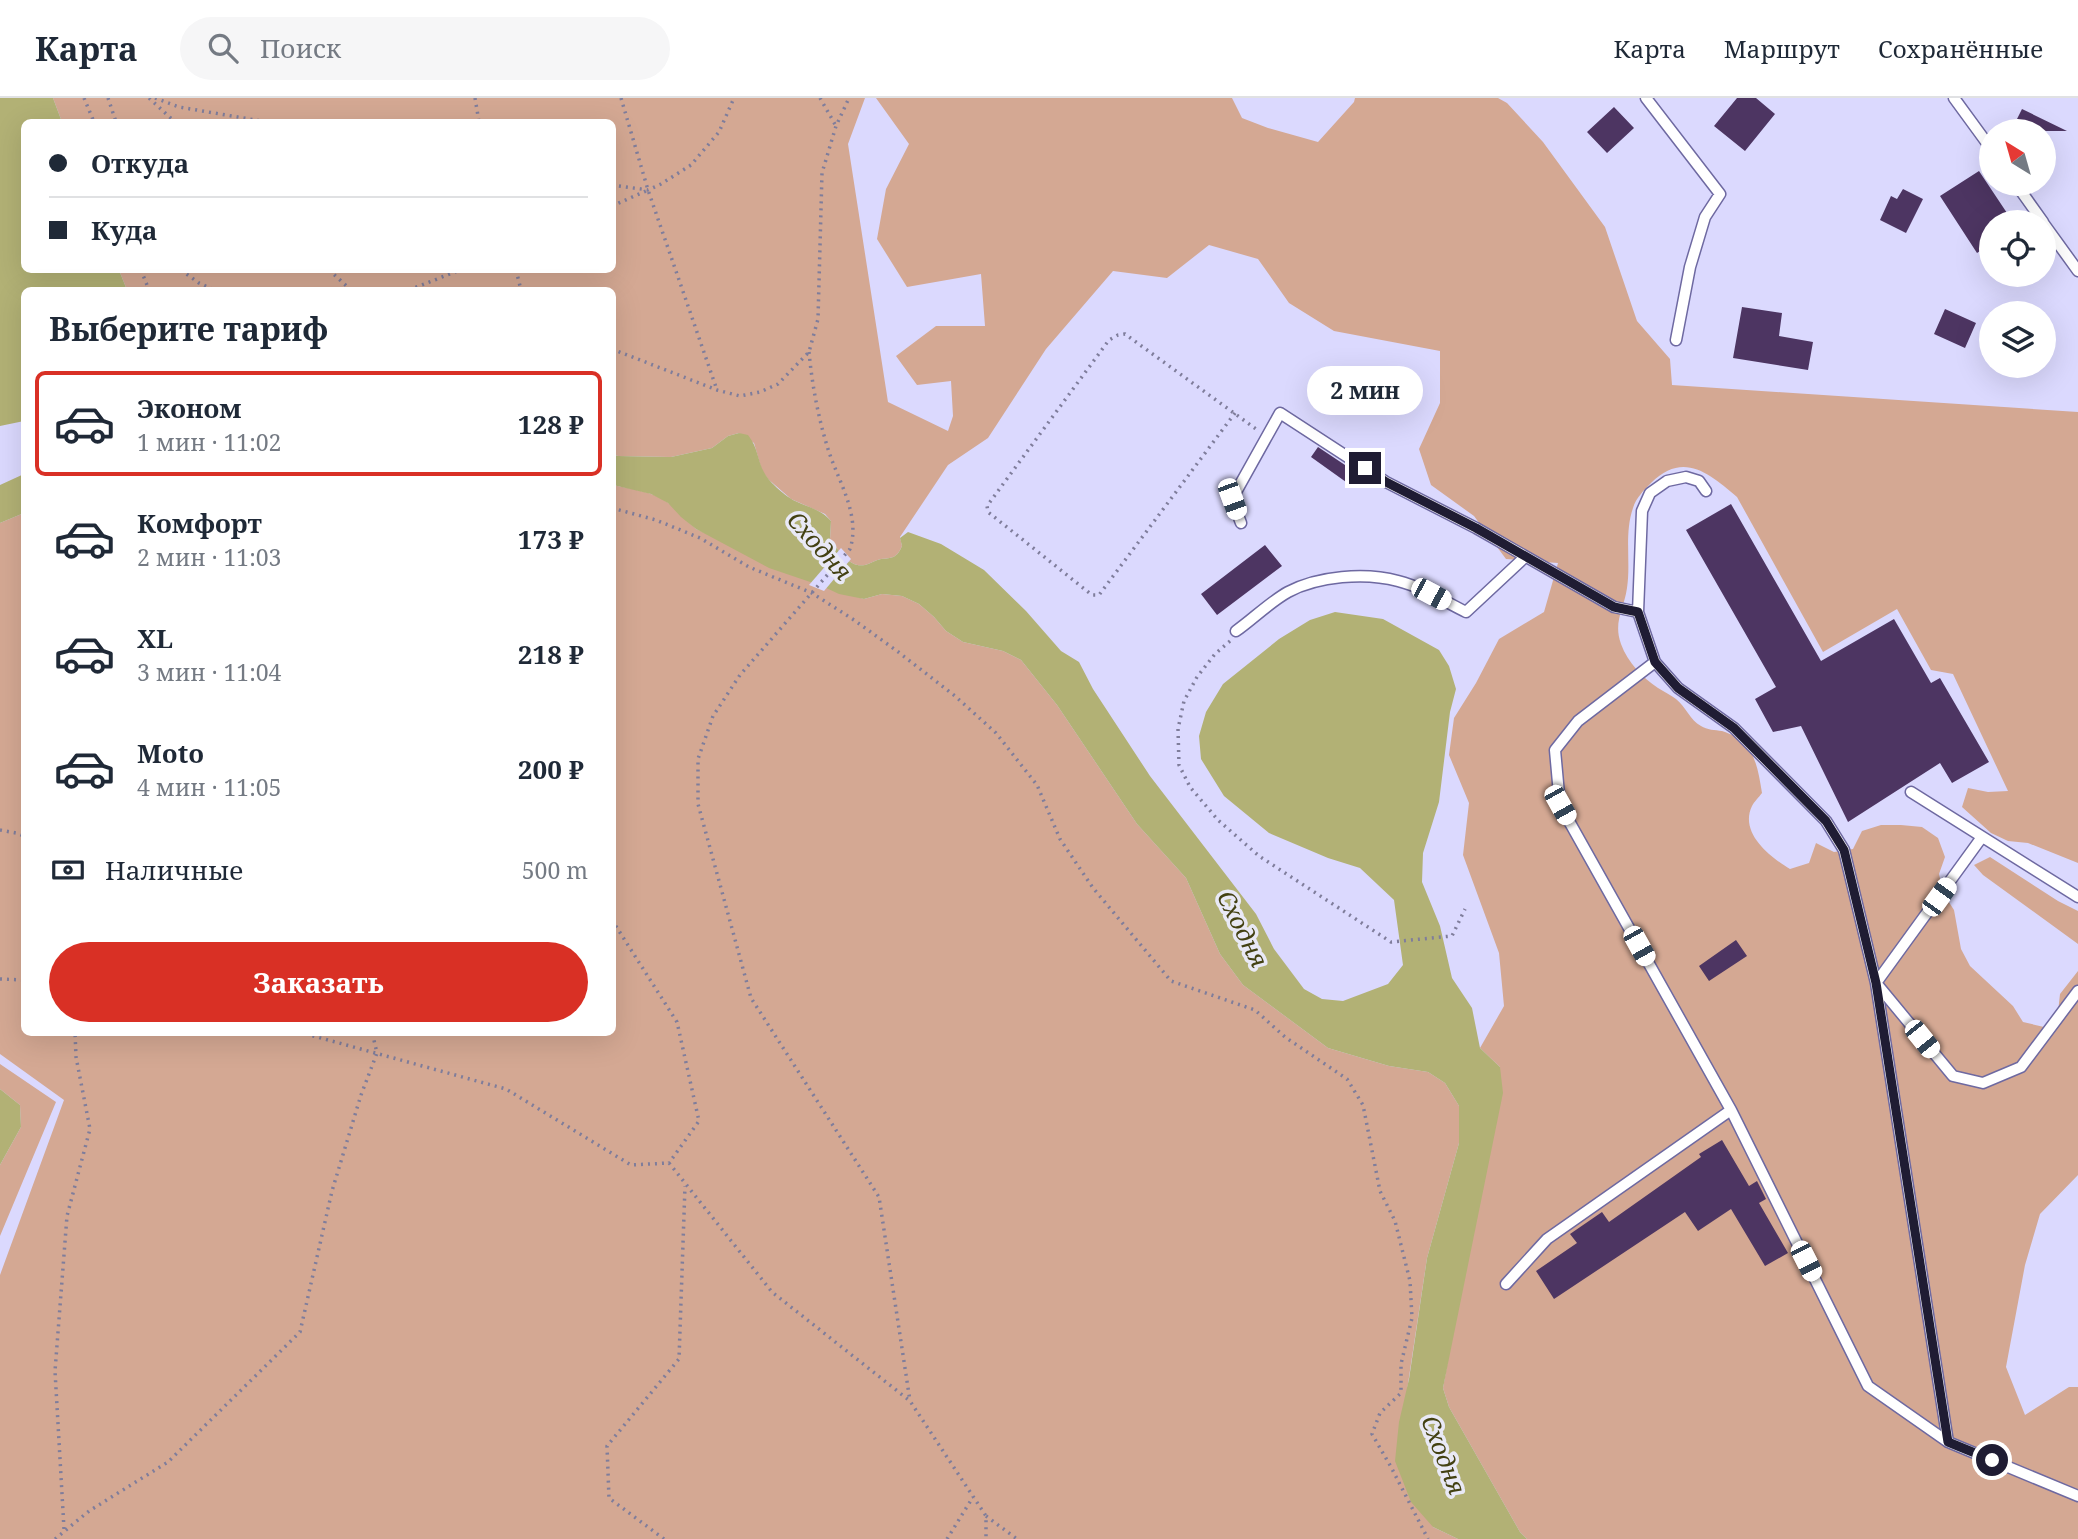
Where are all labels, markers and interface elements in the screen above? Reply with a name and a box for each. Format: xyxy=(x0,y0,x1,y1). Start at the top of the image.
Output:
search box xyxy=(180,17,670,80)
text: Карта xyxy=(35,26,138,71)
icon: search xyxy=(204,29,242,67)
text: Поиск xyxy=(260,30,341,66)
text: Карта xyxy=(1614,32,1686,65)
text: Маршрут xyxy=(1724,32,1840,65)
text: Сохранённые xyxy=(1878,32,2043,65)
north arrow xyxy=(1979,119,2056,196)
map controls xyxy=(1979,119,2056,378)
text: Откуда xyxy=(91,145,189,181)
button: locate xyxy=(1979,210,2056,287)
text: Куда xyxy=(91,212,157,248)
button: layers xyxy=(1979,301,2056,378)
text: Выберите тариф xyxy=(49,307,328,350)
callout: 2 мин xyxy=(1307,366,1423,416)
text: 2 мин xyxy=(1330,374,1400,406)
text: Эконом xyxy=(137,390,241,426)
icon: car xyxy=(53,392,116,455)
text: 128 ₽ xyxy=(518,406,584,442)
text: 1 мин · 11:02 xyxy=(137,426,281,458)
route end xyxy=(1349,452,1381,484)
car xyxy=(1215,476,1250,522)
water label: Сходня xyxy=(780,503,860,587)
text: Комфорт xyxy=(137,505,262,541)
icon: car xyxy=(53,507,116,570)
text: 173 ₽ xyxy=(518,521,584,557)
text: 2 мин · 11:03 xyxy=(137,541,281,573)
car xyxy=(1408,575,1455,613)
text: XL xyxy=(137,620,173,656)
icon: car xyxy=(53,622,116,685)
text: 218 ₽ xyxy=(518,636,584,672)
text: 3 мин · 11:04 xyxy=(137,656,281,688)
text: Moto xyxy=(137,735,204,771)
icon: car xyxy=(53,737,116,800)
text: 200 ₽ xyxy=(518,751,584,787)
text: 4 мин · 11:05 xyxy=(137,771,281,803)
car xyxy=(1541,782,1580,828)
icon: cash xyxy=(49,851,87,889)
text: Наличные xyxy=(105,852,243,888)
text: 500 m xyxy=(522,854,588,886)
car xyxy=(1919,874,1960,920)
water label: Сходня xyxy=(1210,884,1277,973)
car xyxy=(1620,923,1659,969)
button: Заказать xyxy=(49,942,588,1022)
car xyxy=(1901,1016,1944,1062)
car xyxy=(1788,1238,1825,1284)
water label: Сходня xyxy=(1414,1410,1475,1499)
route start xyxy=(1976,1444,2008,1476)

